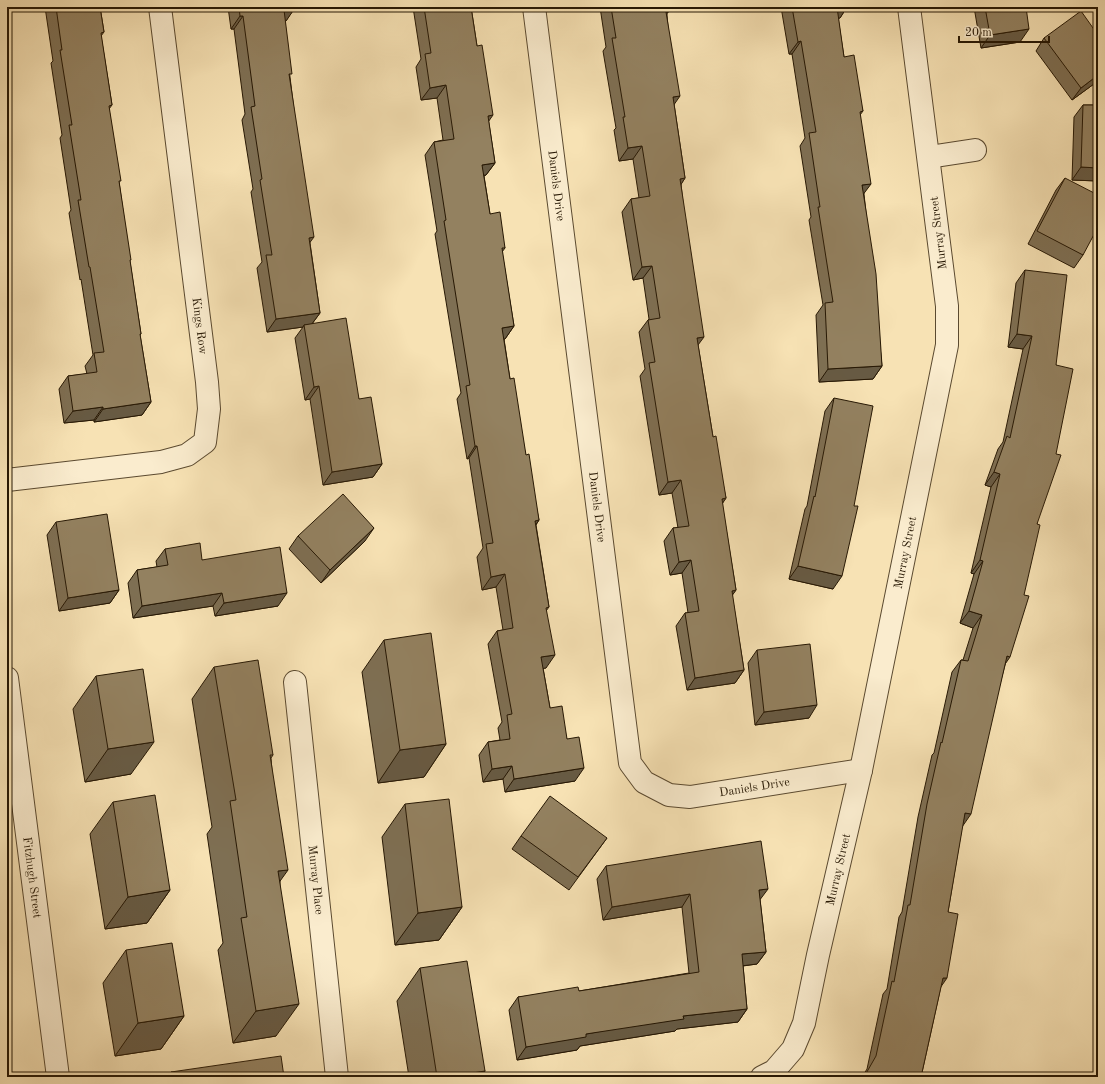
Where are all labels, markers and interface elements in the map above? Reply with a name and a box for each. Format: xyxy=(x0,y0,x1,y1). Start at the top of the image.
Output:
scale bar xyxy=(959,18,1049,44)
text: 20 m xyxy=(965,27,992,39)
street label: Daniels Drive xyxy=(545,150,566,222)
street label: Murray Street xyxy=(929,196,949,270)
street label: Kings Row xyxy=(190,297,209,356)
street label: Daniels Drive xyxy=(586,471,607,544)
street label: Murray Street xyxy=(893,515,919,590)
street label: Daniels Drive xyxy=(718,776,791,799)
street label: Murray Street xyxy=(825,832,853,907)
street label: Fitzhugh Street xyxy=(20,836,43,919)
street label: Murray Place xyxy=(305,845,325,916)

